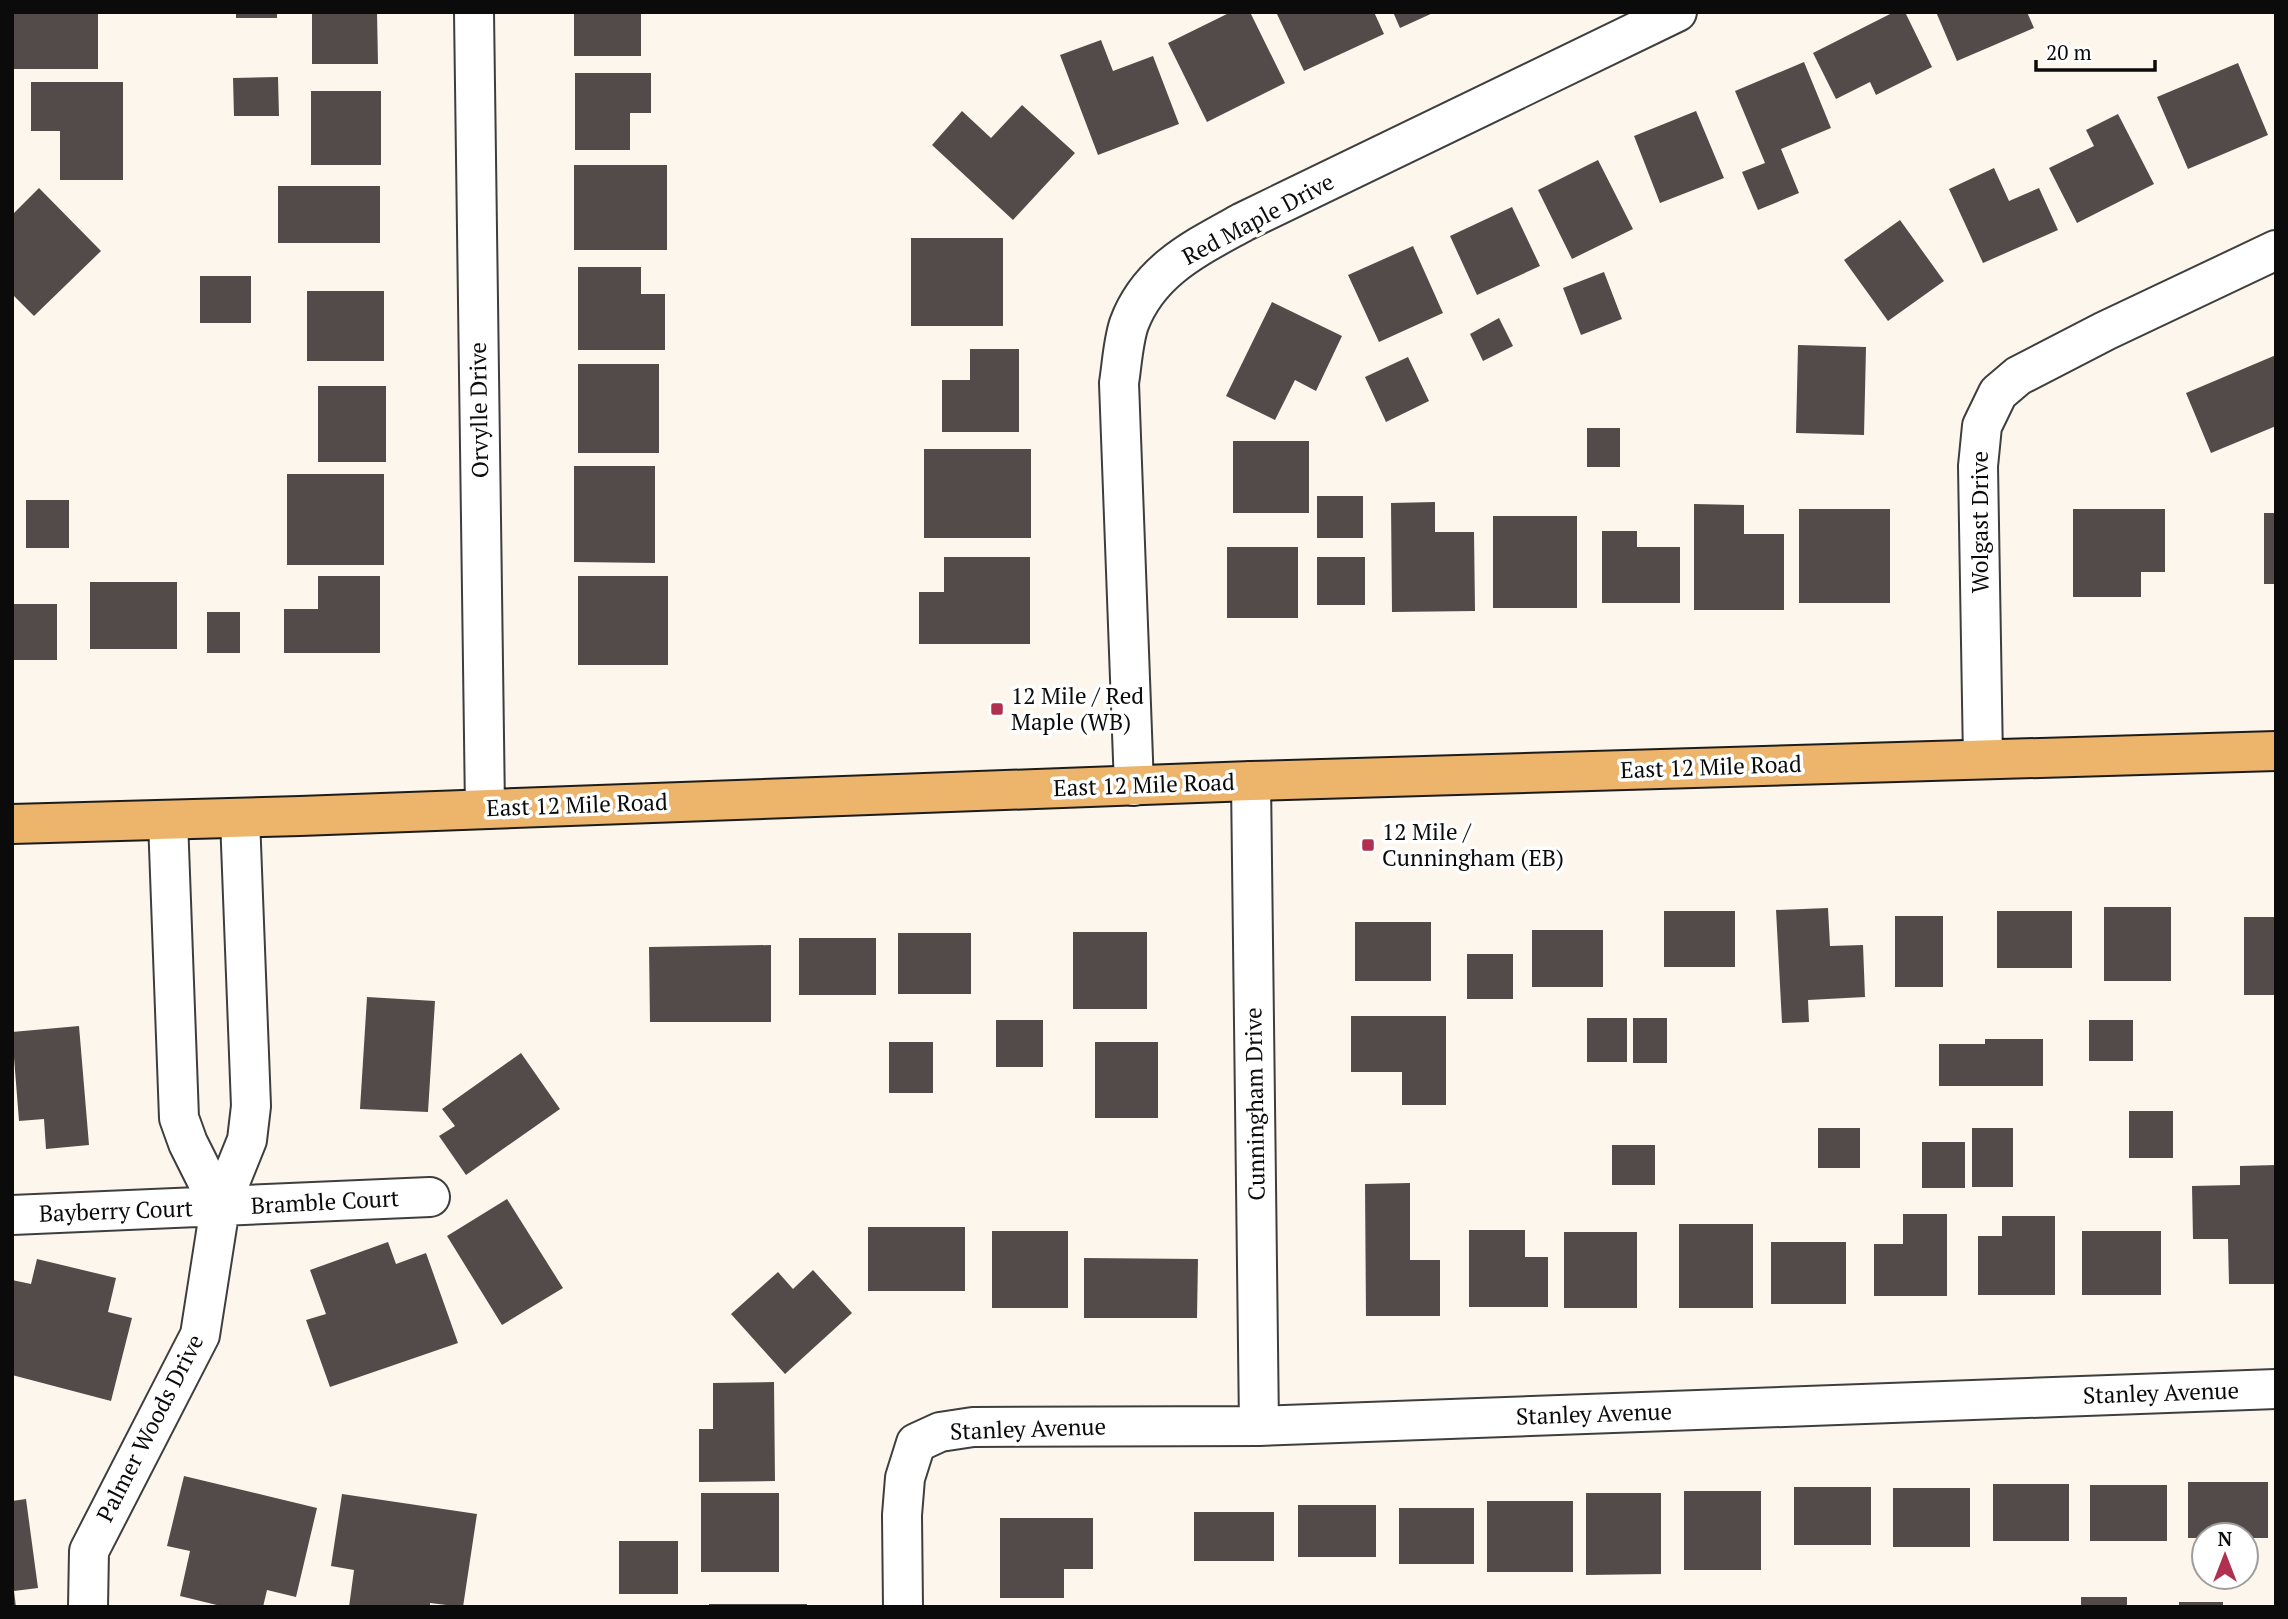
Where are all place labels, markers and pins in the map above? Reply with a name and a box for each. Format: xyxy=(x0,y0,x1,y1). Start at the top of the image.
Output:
place label: 12 Mile / Red Maple (WB) xyxy=(1011,680,1144,737)
marker: 12 Mile / Red Maple (WB) xyxy=(989,701,1005,717)
place label: 12 Mile / Cunningham (EB) xyxy=(1382,816,1564,873)
marker: 12 Mile / Cunningham (EB) xyxy=(1360,837,1376,853)

